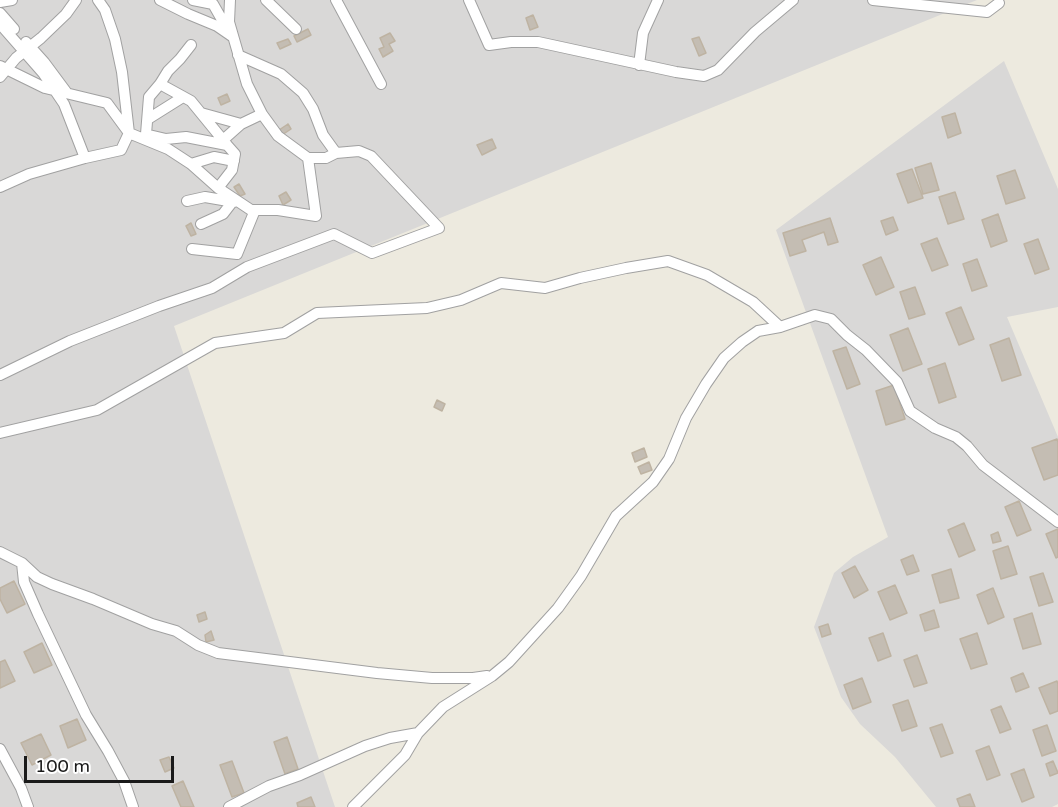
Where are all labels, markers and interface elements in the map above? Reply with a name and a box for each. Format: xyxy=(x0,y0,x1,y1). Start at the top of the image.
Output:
scale bar xyxy=(27,744,177,782)
text: 100 m xyxy=(35,755,90,777)

